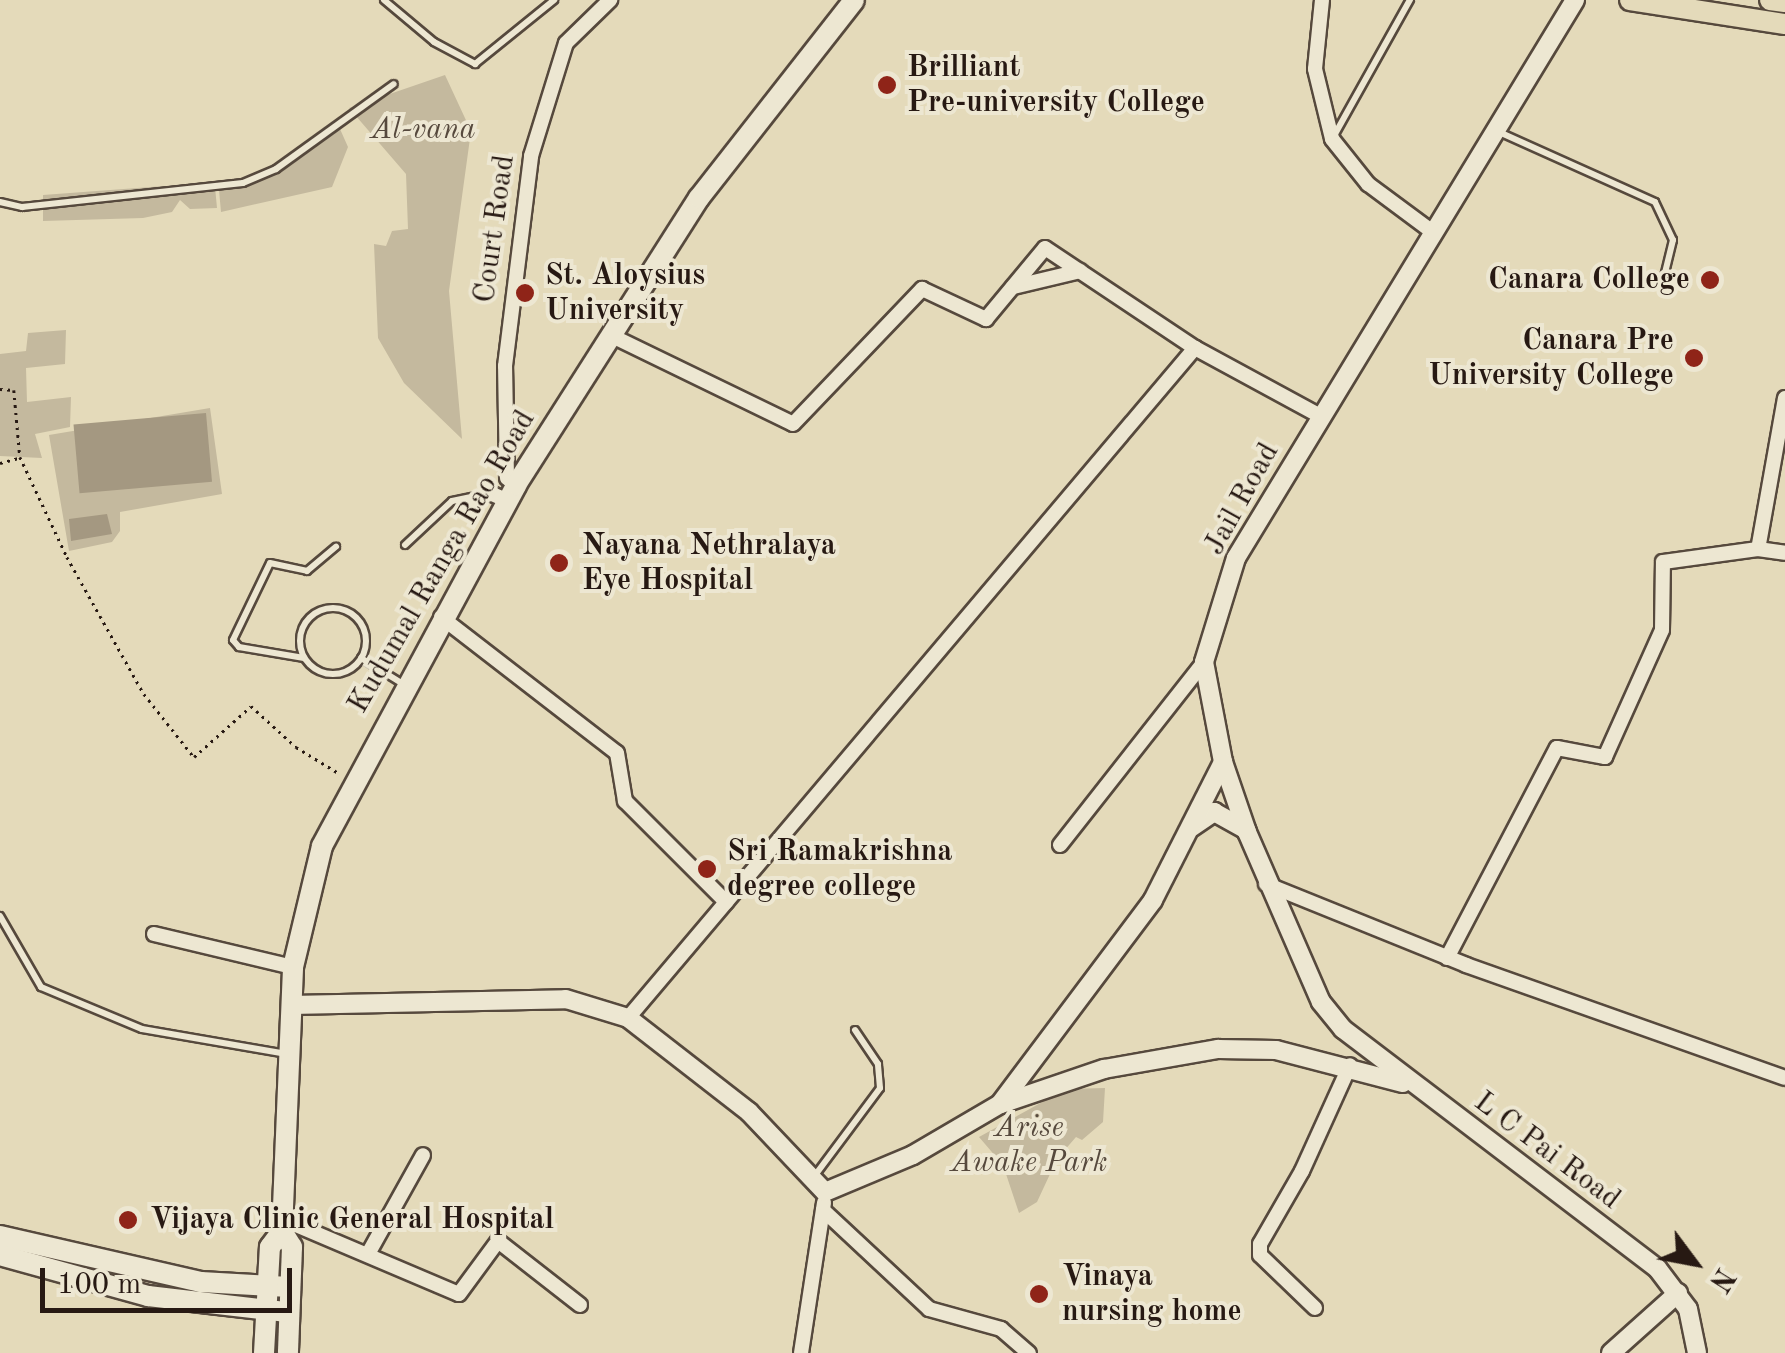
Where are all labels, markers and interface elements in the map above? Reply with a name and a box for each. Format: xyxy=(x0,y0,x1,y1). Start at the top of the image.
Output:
place label: Brilliant Pre-university College xyxy=(907,50,1205,120)
marker: Brilliant Pre-university College xyxy=(876,74,898,96)
park label: Al-vana xyxy=(370,112,476,148)
street label: Court Road xyxy=(467,153,523,305)
place label: St. Aloysius University xyxy=(545,258,705,328)
place label: Canara College xyxy=(1488,262,1690,298)
marker: Canara College xyxy=(1699,269,1721,291)
marker: St. Aloysius University xyxy=(514,282,536,304)
place label: Canara Pre University College xyxy=(1428,323,1674,394)
marker: Canara Pre University College xyxy=(1683,347,1705,369)
street label: Kudumal Ranga Rao Road xyxy=(340,404,544,720)
street label: Jail Road xyxy=(1197,437,1287,561)
place label: Nayana Nethralaya Eye Hospital xyxy=(582,528,836,598)
marker: Nayana Nethralaya Eye Hospital xyxy=(546,550,572,576)
place label: Sri Ramakrishna degree college xyxy=(727,834,953,904)
marker: Sri Ramakrishna degree college xyxy=(696,858,718,880)
street label: L C Pai Road xyxy=(1467,1084,1627,1218)
park label: Arise Awake Park xyxy=(951,1110,1107,1180)
place label: Vijaya Clinic General Hospital xyxy=(150,1202,554,1238)
marker: Vijaya Clinic General Hospital xyxy=(115,1207,141,1233)
north arrow xyxy=(1645,1213,1745,1313)
scale bar xyxy=(45,1248,298,1310)
place label: Vinaya nursing home xyxy=(1062,1259,1242,1330)
text: N xyxy=(1703,1262,1738,1295)
text: 100 m xyxy=(57,1270,141,1300)
marker: Vinaya nursing home xyxy=(1026,1281,1052,1307)

